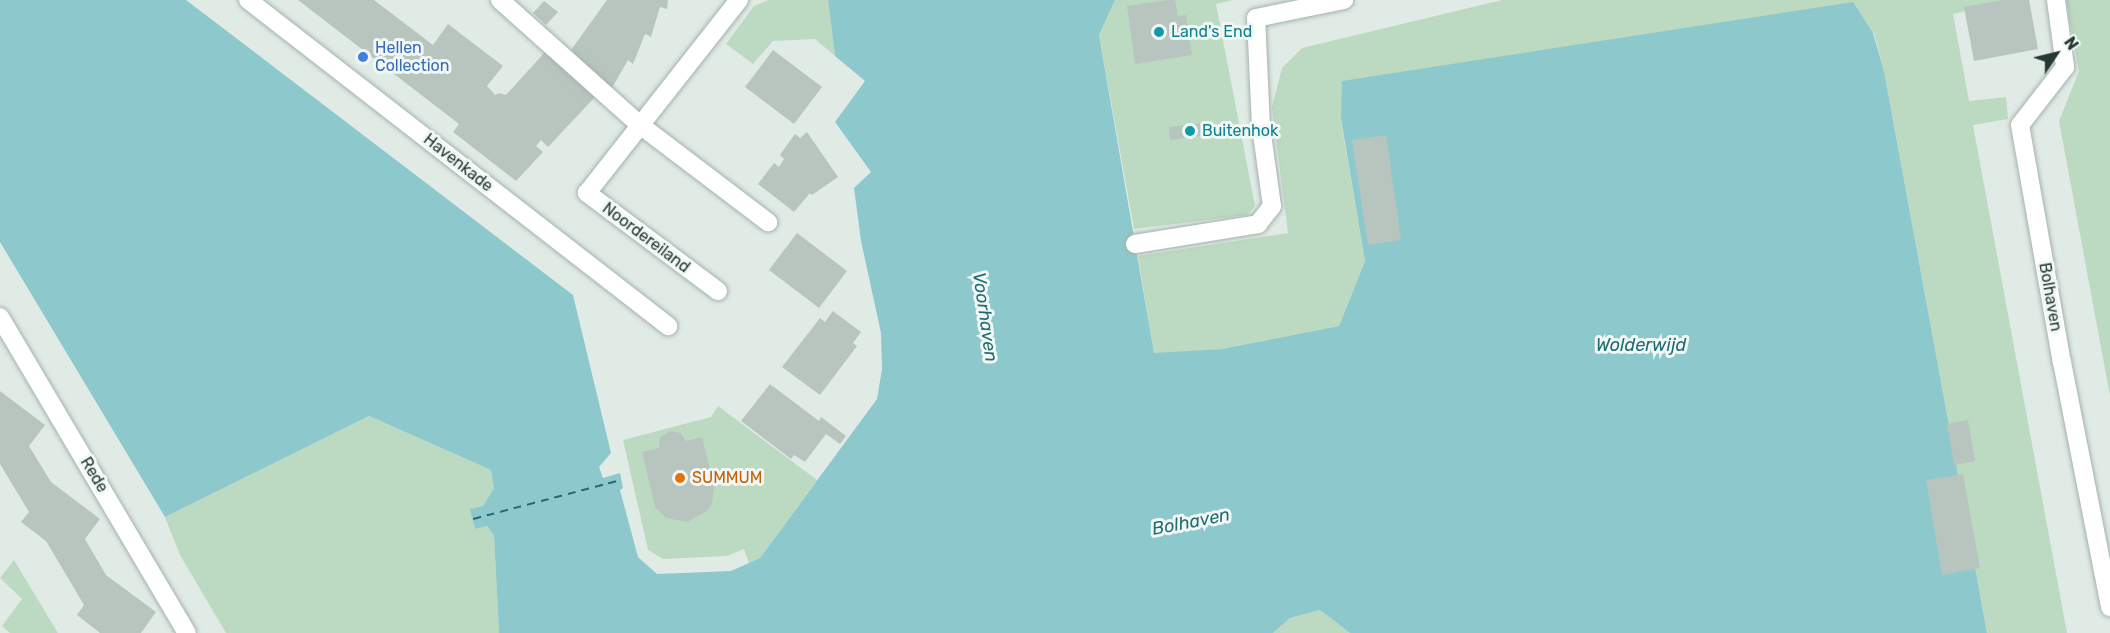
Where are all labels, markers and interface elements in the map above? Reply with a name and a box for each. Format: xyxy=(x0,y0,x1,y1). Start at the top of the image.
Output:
place label: Land's End xyxy=(1171,22,1252,42)
north arrow xyxy=(2026,24,2086,84)
marker: Land's End xyxy=(1152,25,1166,39)
text: N xyxy=(2060,33,2082,54)
place label: Hellen Collection xyxy=(375,38,449,76)
marker: Hellen Collection xyxy=(356,50,370,64)
place label: Buitenhok xyxy=(1202,121,1278,141)
marker: Buitenhok xyxy=(1183,124,1197,138)
street label: Havenkade xyxy=(419,130,497,196)
street label: Noordereiland xyxy=(598,199,694,277)
street label: Bolhaven xyxy=(2035,261,2065,333)
water label: Voorhaven xyxy=(968,271,1002,363)
water label: Wolderwijd xyxy=(1596,334,1686,356)
street label: Rede xyxy=(76,454,112,496)
place label: SUMMUM xyxy=(692,468,762,488)
marker: SUMMUM xyxy=(673,471,687,485)
water label: Bolhaven xyxy=(1150,504,1232,540)

